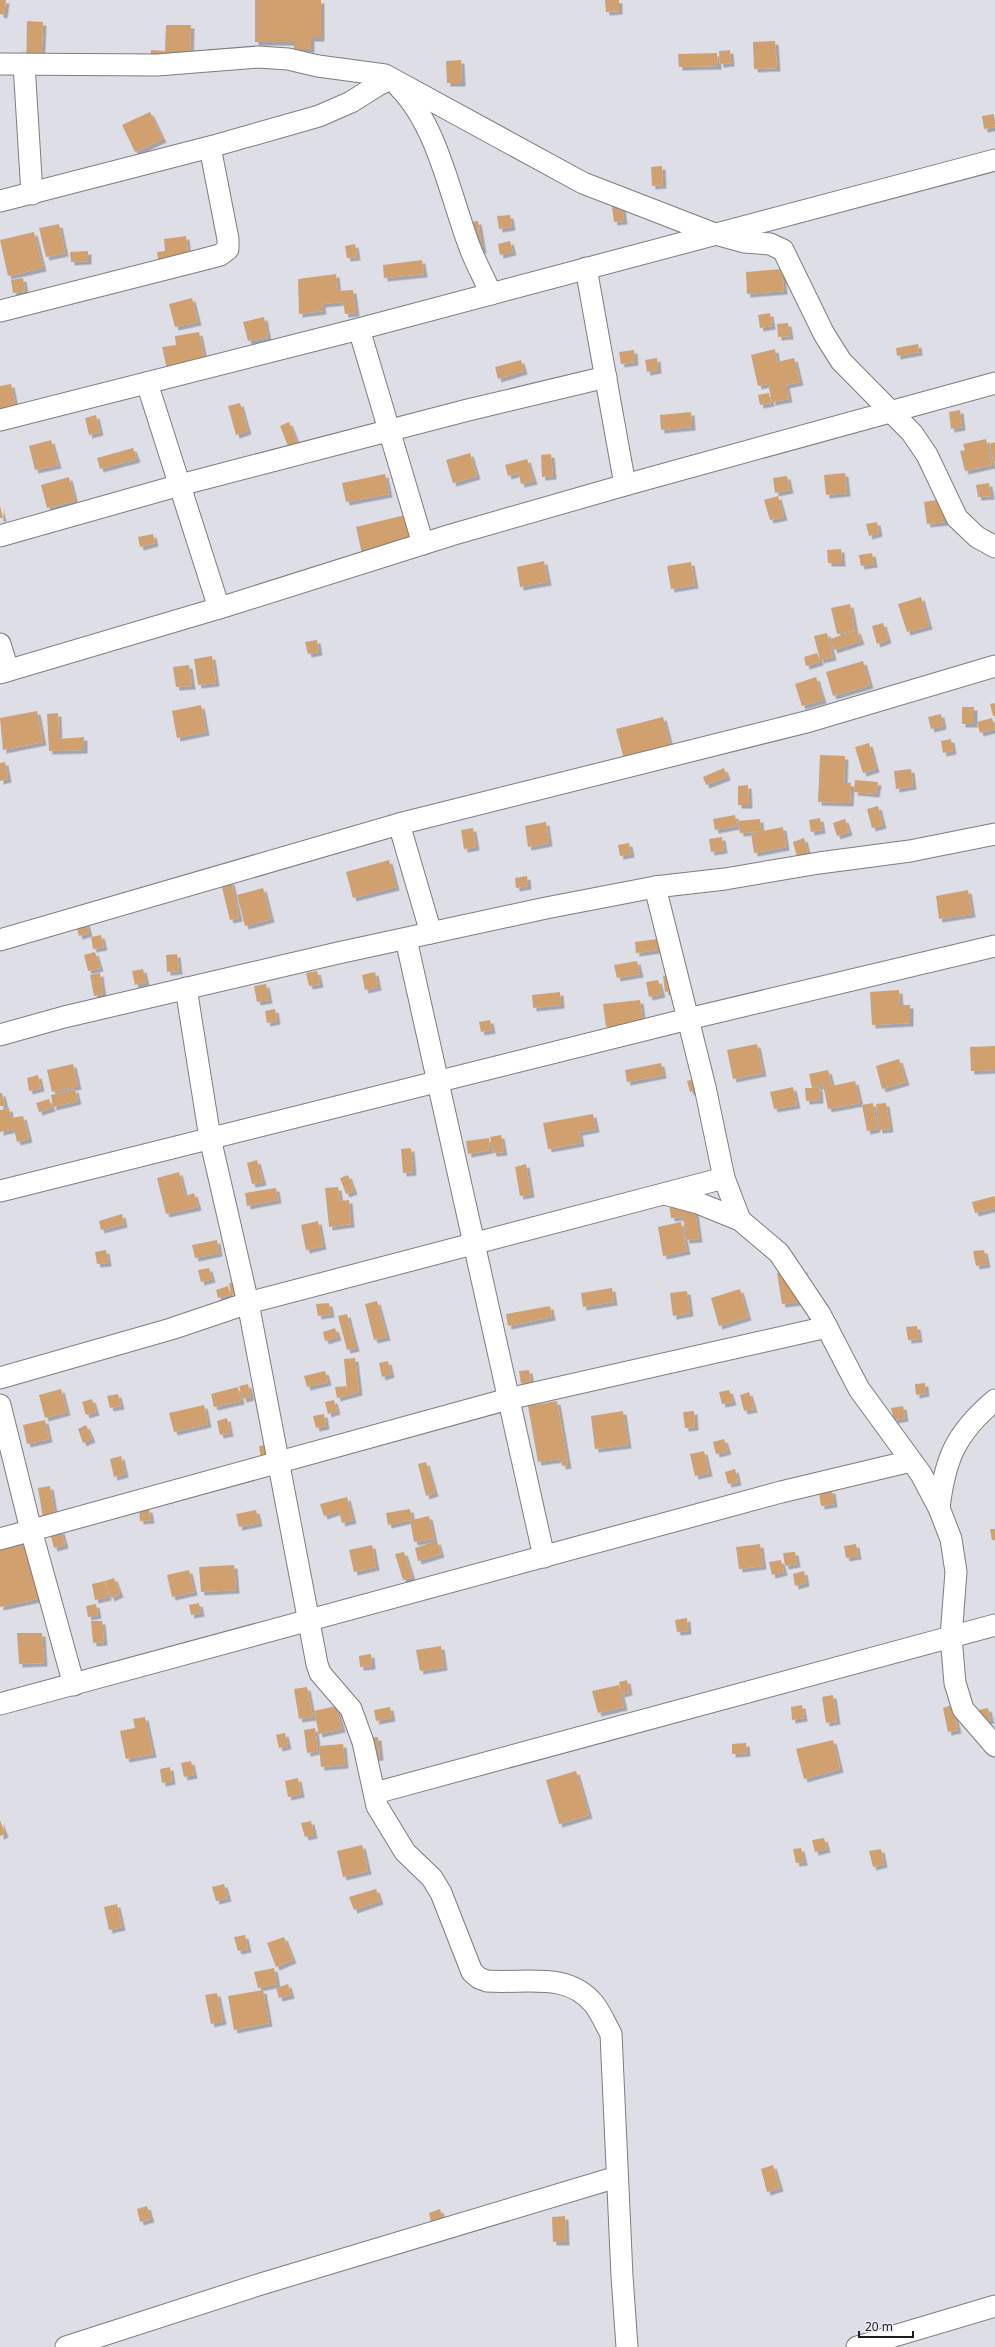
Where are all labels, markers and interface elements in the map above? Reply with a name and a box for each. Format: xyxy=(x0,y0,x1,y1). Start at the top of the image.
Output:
scale bar xyxy=(859,2313,913,2339)
text: 20 m xyxy=(865,2318,893,2335)

